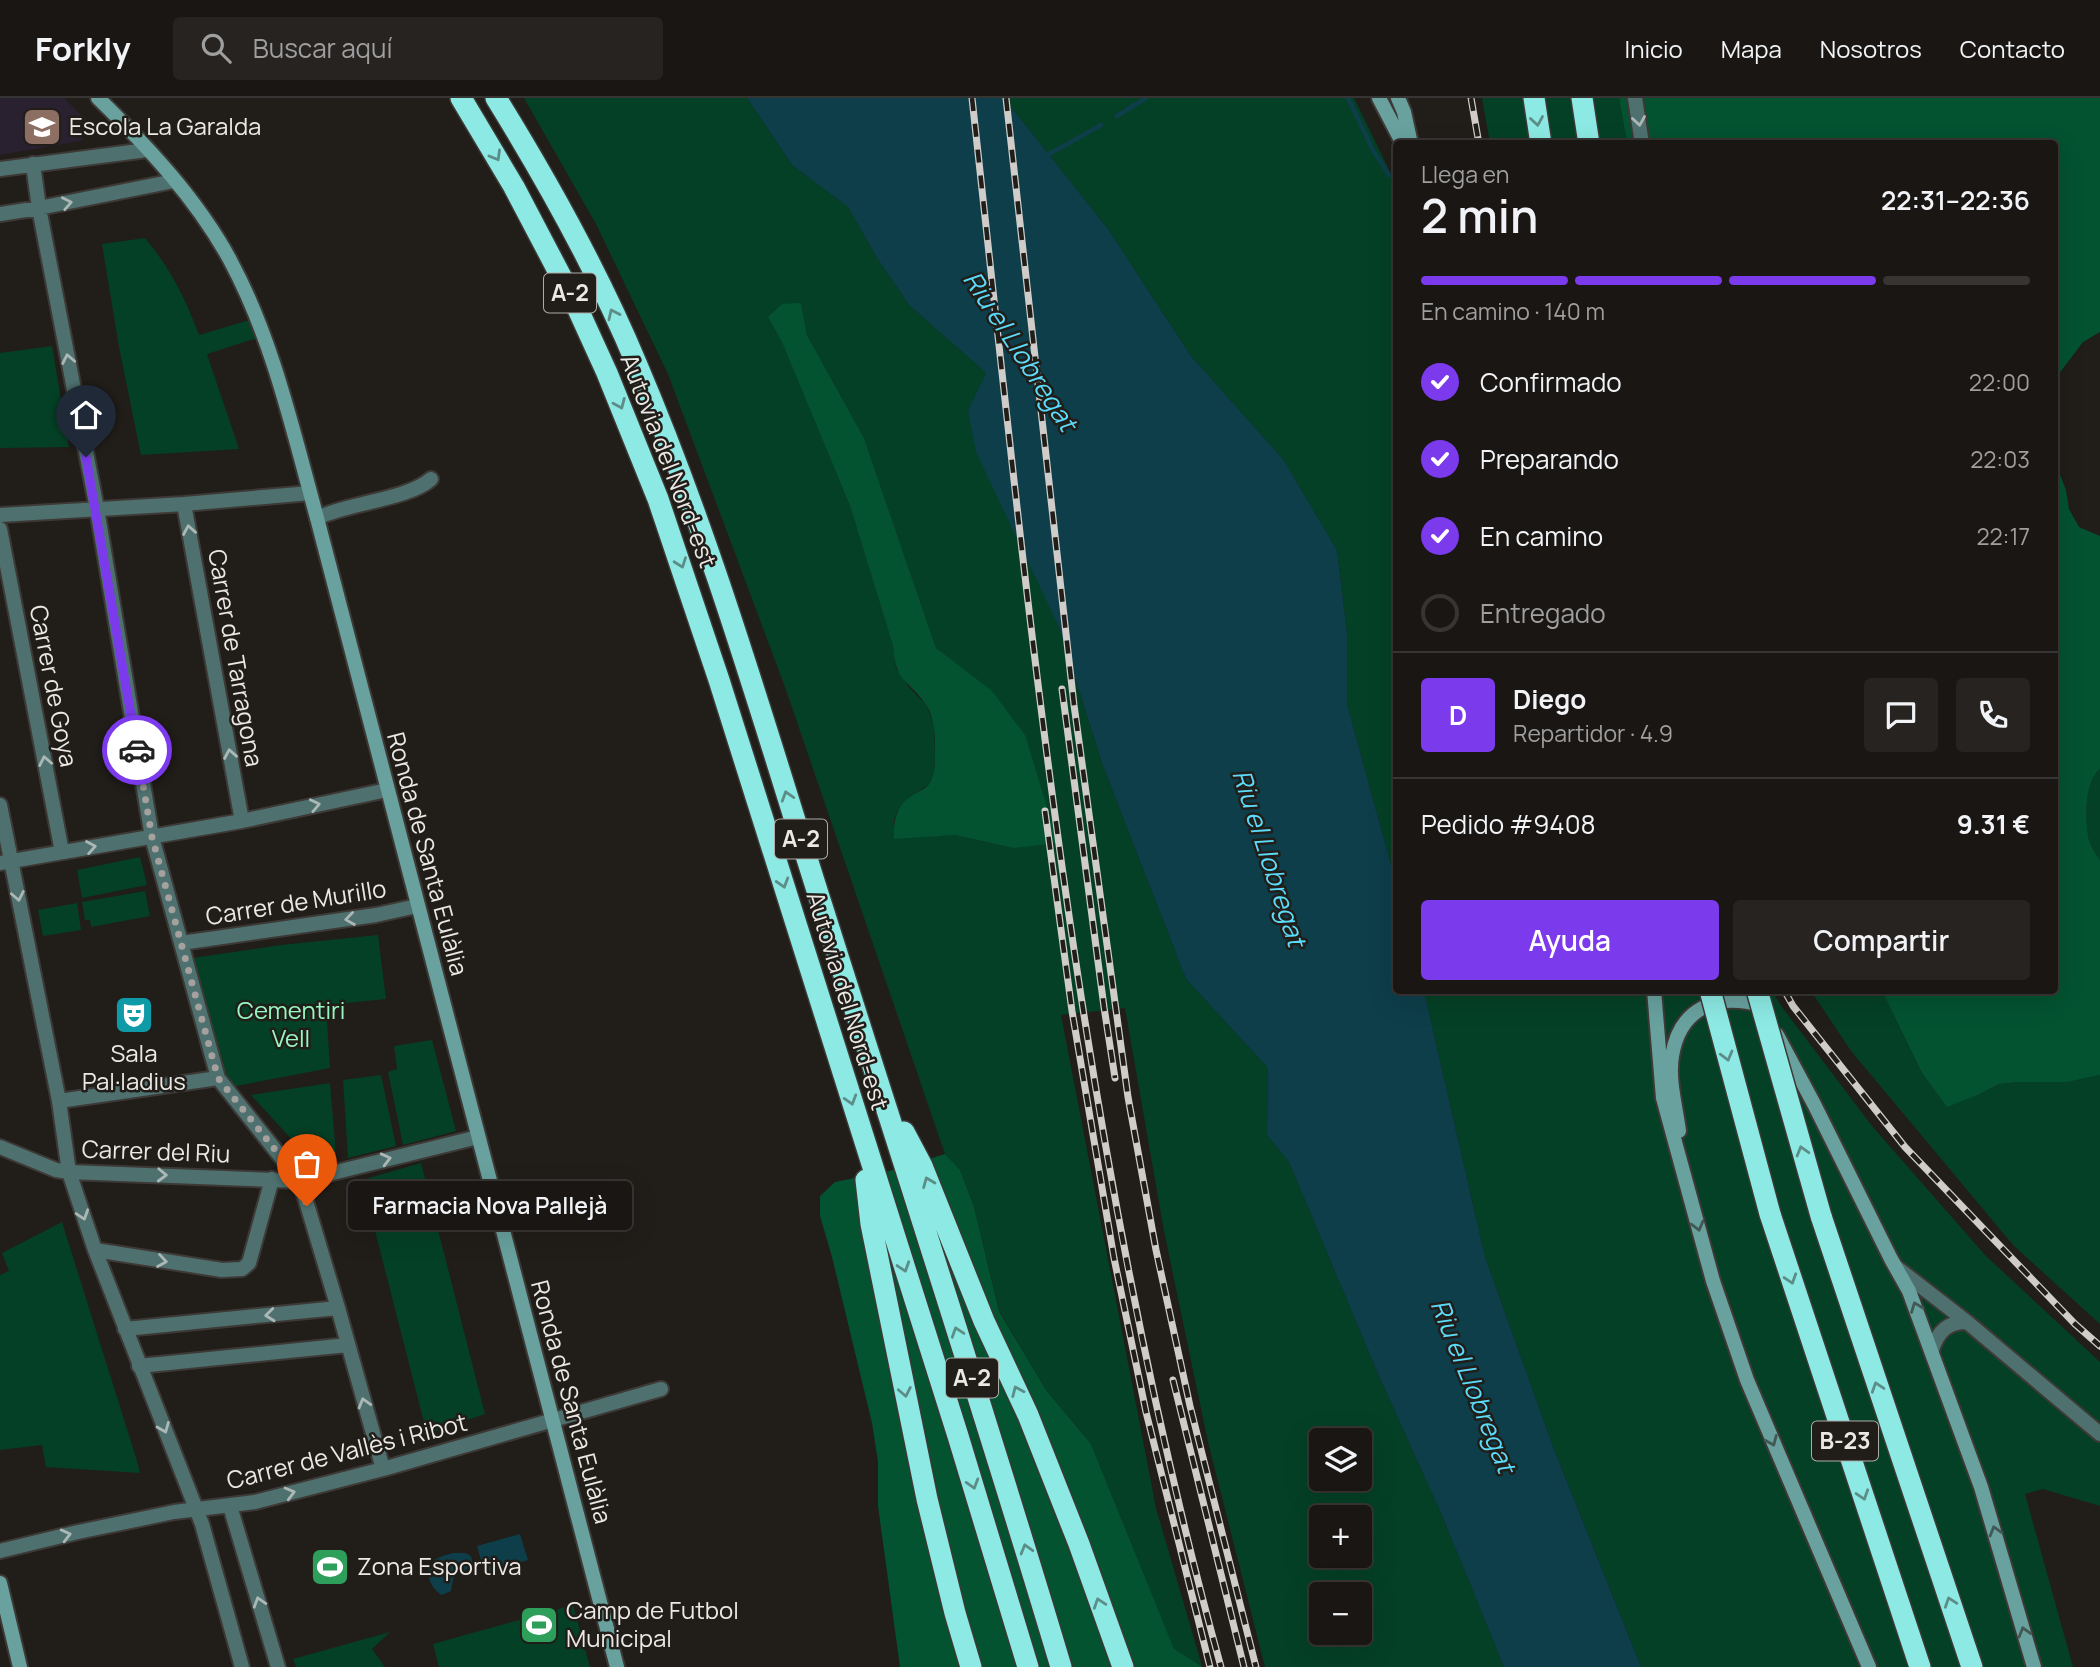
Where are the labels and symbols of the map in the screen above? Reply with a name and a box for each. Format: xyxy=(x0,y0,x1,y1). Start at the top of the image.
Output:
school or university icon: Escola La Garalda xyxy=(21,106,63,148)
place label: Escola La Garalda xyxy=(69,109,261,142)
one-way arrow xyxy=(1530,115,1545,127)
one-way arrow xyxy=(1631,115,1646,127)
one-way arrow xyxy=(488,149,501,162)
one-way arrow xyxy=(61,196,73,211)
water label: Riu el Llobregat xyxy=(956,263,1088,440)
road number: A-2 xyxy=(544,274,596,312)
one-way arrow xyxy=(608,309,622,321)
street label: Autovia del Nord-est xyxy=(613,349,725,572)
one-way arrow xyxy=(61,353,76,365)
pin xyxy=(56,385,116,457)
one-way arrow xyxy=(611,397,625,409)
one-way arrow xyxy=(182,524,197,536)
street label: Carrer de Tarragona xyxy=(201,546,272,769)
one-way arrow xyxy=(673,556,687,568)
street label: Carrer de Goya xyxy=(23,602,86,769)
courier xyxy=(102,715,172,785)
street label: Ronda de Santa Eulàlia xyxy=(380,728,477,979)
one-way arrow xyxy=(223,748,238,760)
one-way arrow xyxy=(38,755,53,767)
water label: Riu el Llobregat xyxy=(1224,765,1316,953)
one-way arrow xyxy=(781,791,796,803)
one-way arrow xyxy=(309,799,321,814)
road number: A-2 xyxy=(775,820,827,859)
one-way arrow xyxy=(85,840,97,855)
street label: Carrer de Murillo xyxy=(203,871,388,932)
one-way arrow xyxy=(775,877,789,889)
street label: Autovia del Nord-est xyxy=(800,887,897,1114)
one-way arrow xyxy=(10,890,25,902)
one-way arrow xyxy=(344,911,356,926)
park label: Cementiri Vell xyxy=(237,993,345,1054)
theatre icon: Sala Pal·ladius xyxy=(113,994,155,1036)
place label: Sala Pal·ladius xyxy=(82,1036,186,1097)
one-way arrow xyxy=(1719,1050,1734,1062)
one-way arrow xyxy=(843,1094,857,1106)
street label: Carrer del Riu xyxy=(81,1131,231,1170)
pin xyxy=(277,1134,337,1206)
one-way arrow xyxy=(1796,1145,1810,1157)
one-way arrow xyxy=(380,1153,392,1168)
one-way arrow xyxy=(156,1168,167,1183)
one-way arrow xyxy=(923,1176,937,1188)
callout: Farmacia Nova Pallejà xyxy=(349,1182,632,1230)
one-way arrow xyxy=(75,1208,90,1220)
one-way arrow xyxy=(1690,1220,1704,1232)
one-way arrow xyxy=(157,1253,168,1268)
one-way arrow xyxy=(895,1261,910,1273)
one-way arrow xyxy=(1783,1272,1797,1285)
street label: Ronda de Santa Eulàlia xyxy=(524,1276,621,1527)
water label: Riu el Llobregat xyxy=(1423,1293,1526,1480)
one-way arrow xyxy=(1910,1302,1924,1314)
one-way arrow xyxy=(264,1307,275,1322)
one-way arrow xyxy=(951,1326,965,1339)
road number: A-2 xyxy=(946,1358,998,1398)
one-way arrow xyxy=(1871,1381,1885,1394)
one-way arrow xyxy=(897,1386,912,1398)
one-way arrow xyxy=(1011,1386,1025,1398)
one-way arrow xyxy=(358,1397,373,1409)
street label: Carrer de Vallès i Ribot xyxy=(223,1405,470,1496)
one-way arrow xyxy=(155,1421,169,1433)
road number: B-23 xyxy=(1812,1422,1878,1460)
one-way arrow xyxy=(1764,1434,1778,1446)
one-way arrow xyxy=(964,1478,979,1490)
one-way arrow xyxy=(283,1487,295,1501)
one-way arrow xyxy=(1855,1488,1869,1501)
one-way arrow xyxy=(1988,1526,2003,1538)
one-way arrow xyxy=(60,1529,72,1543)
one-way arrow xyxy=(1019,1543,1034,1555)
sports icon: Zona Esportiva xyxy=(309,1546,351,1588)
place label: Zona Esportiva xyxy=(357,1549,522,1582)
place label: Camp de Futbol Municipal xyxy=(566,1593,739,1654)
one-way arrow xyxy=(252,1596,267,1608)
one-way arrow xyxy=(1944,1597,1958,1609)
one-way arrow xyxy=(1093,1598,1107,1610)
sports icon: Camp de Futbol Municipal xyxy=(518,1604,560,1646)
one-way arrow xyxy=(2017,1626,2032,1638)

